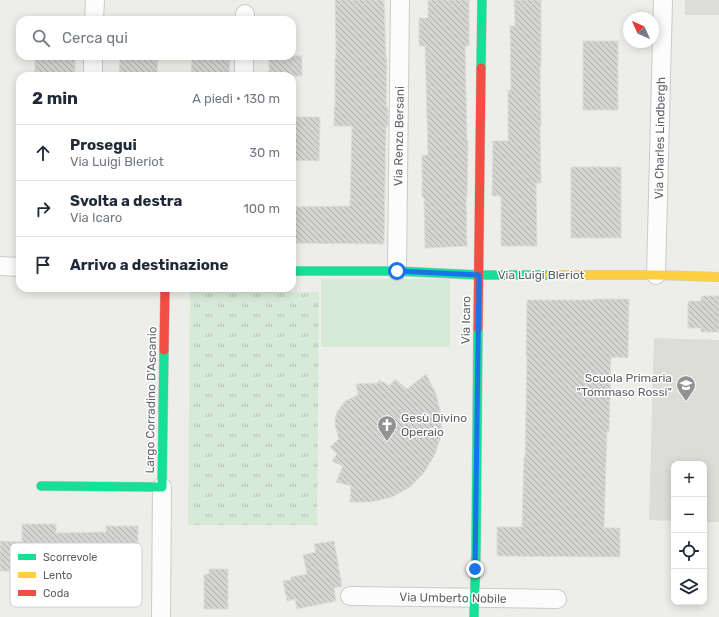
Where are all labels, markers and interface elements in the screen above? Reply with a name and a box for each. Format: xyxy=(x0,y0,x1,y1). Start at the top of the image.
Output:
north arrow xyxy=(623,12,659,48)
search box xyxy=(16,16,296,60)
icon: search xyxy=(30,27,52,49)
text: Cerca qui xyxy=(62,29,128,47)
street label: Via Charles Lindbergh xyxy=(652,77,668,199)
street label: Via Renzo Bersani xyxy=(391,86,407,186)
text: 2 min xyxy=(32,88,78,108)
text: A piedi · 130 m xyxy=(192,91,280,106)
text: Prosegui xyxy=(70,136,137,154)
icon: ahead xyxy=(32,142,54,164)
text: 30 m xyxy=(249,145,280,160)
text: Via Luigi Bleriot xyxy=(70,154,164,169)
text: Svolta a destra xyxy=(70,192,182,210)
icon: right xyxy=(32,198,54,220)
text: 100 m xyxy=(243,201,280,216)
text: Via Icaro xyxy=(70,210,122,225)
icon: arrive xyxy=(32,254,54,276)
text: Arrivo a destinazione xyxy=(70,256,228,274)
route start xyxy=(388,262,406,280)
street label: Via Luigi Bleriot xyxy=(498,268,585,282)
street label: Via Icaro xyxy=(459,296,473,344)
street label: Largo Corradino D'Ascanio xyxy=(143,326,159,474)
place label: Scuola Primaria "Tommaso Rossi" xyxy=(577,371,672,399)
school or university icon: Scuola Primaria "Tommaso Rossi" xyxy=(675,374,697,402)
place label: Gesù Divino Operaio xyxy=(401,411,467,439)
church icon: Gesù Divino Operaio xyxy=(376,414,398,442)
map controls xyxy=(671,461,707,605)
button: + xyxy=(671,461,707,497)
button: − xyxy=(671,497,707,533)
button: locate xyxy=(671,533,707,569)
legend xyxy=(10,543,142,607)
text: Scorrevole xyxy=(43,551,97,564)
route end xyxy=(466,560,484,578)
text: Lento xyxy=(43,569,72,582)
button: layers xyxy=(671,569,707,605)
text: Coda xyxy=(43,587,69,600)
street label: Via Umberto Nobile xyxy=(399,590,507,606)

